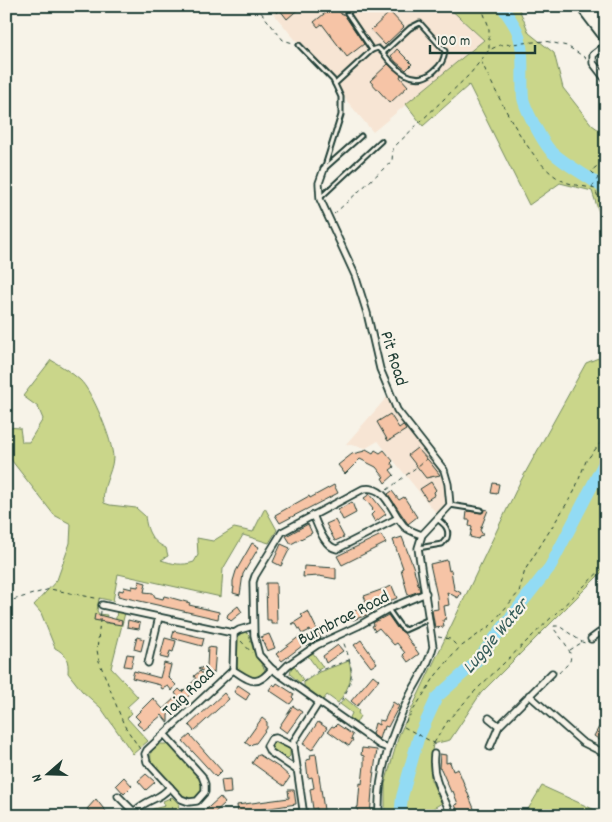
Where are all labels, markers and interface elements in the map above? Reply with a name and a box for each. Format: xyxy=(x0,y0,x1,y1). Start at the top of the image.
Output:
scale bar xyxy=(430,22,534,54)
text: 100 m xyxy=(437,31,470,53)
street label: Pit Road xyxy=(372,328,413,389)
street label: Burnbrae Road xyxy=(294,585,394,653)
water label: Luggie Water xyxy=(457,592,538,681)
street label: Taig Road xyxy=(158,662,222,724)
north arrow xyxy=(22,750,72,800)
text: N xyxy=(27,771,48,784)

